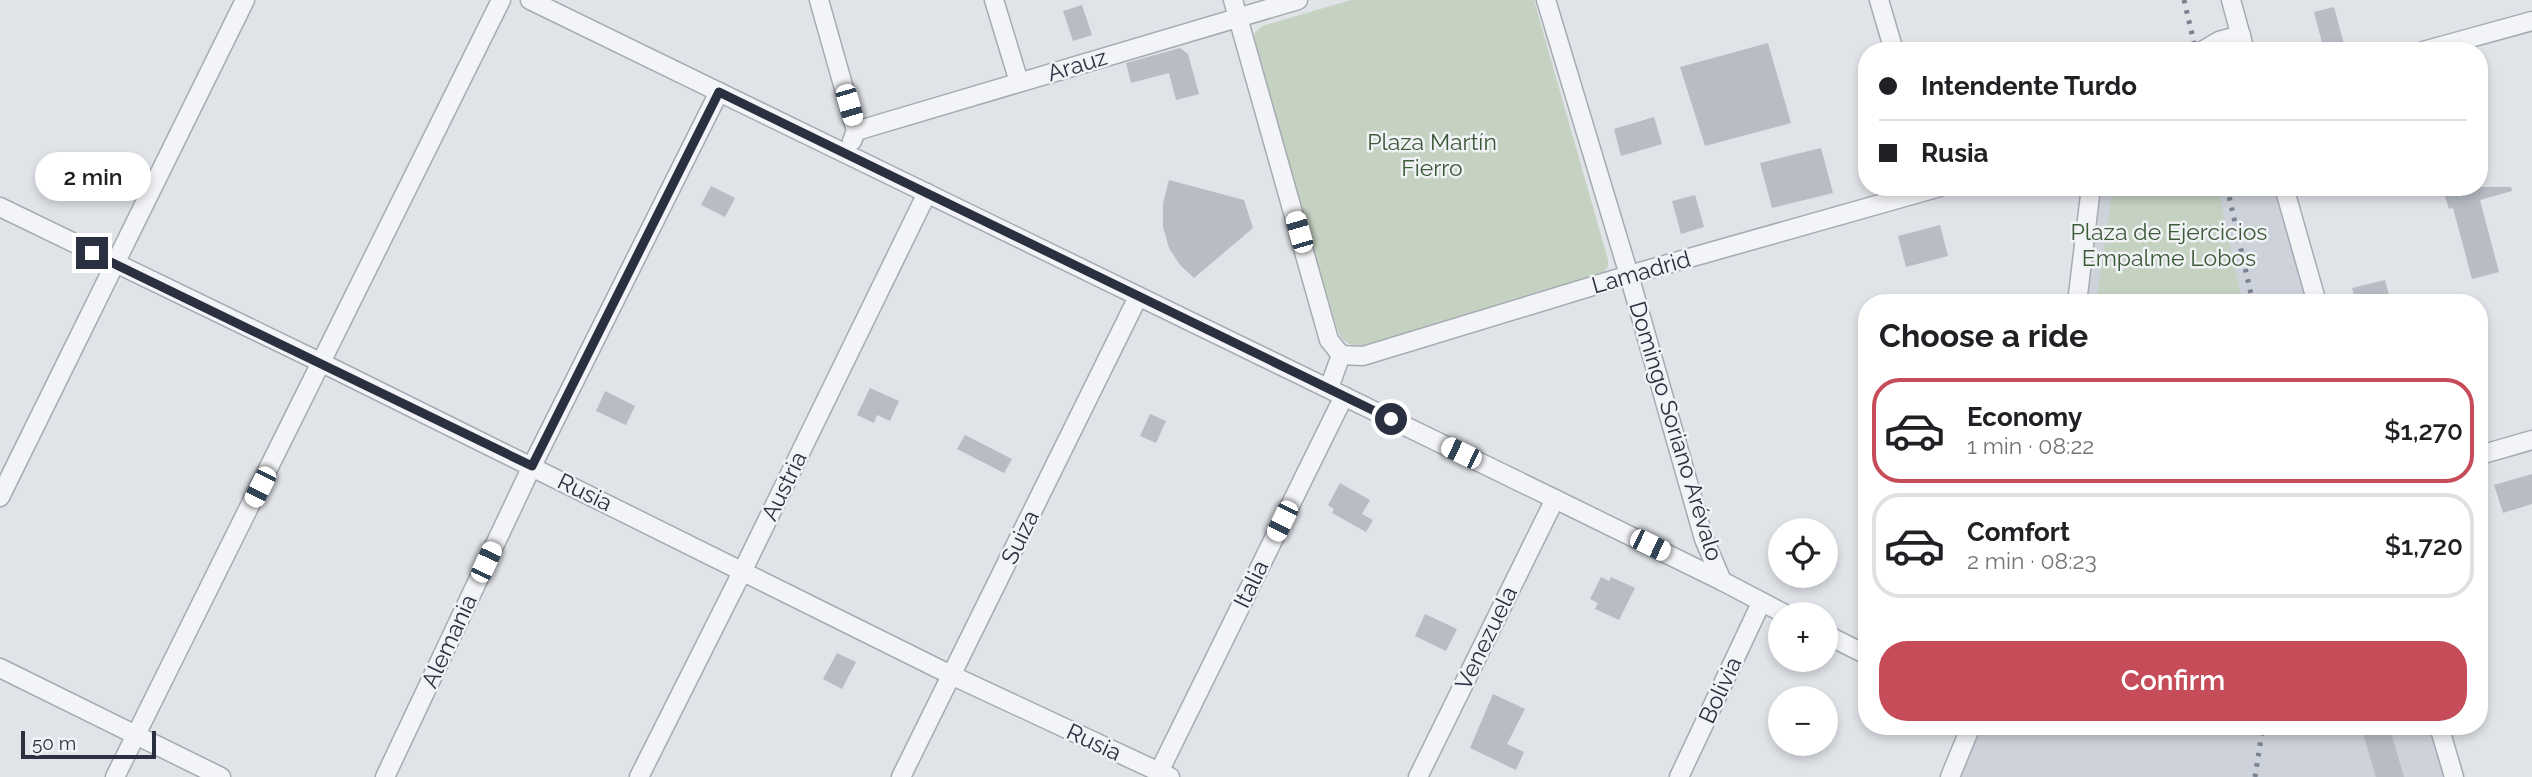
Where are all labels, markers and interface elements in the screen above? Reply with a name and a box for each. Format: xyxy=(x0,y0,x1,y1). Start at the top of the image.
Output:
street label: Arauz xyxy=(1044,43,1110,86)
text: Intendente Turdo xyxy=(1921,71,2137,101)
car xyxy=(834,82,865,128)
park label: Plaza Martín Fierro xyxy=(1367,128,1497,181)
text: Rusia xyxy=(1921,138,1989,168)
callout: 2 min xyxy=(34,152,150,201)
text: 2 min xyxy=(64,163,122,190)
car xyxy=(1284,209,1315,255)
park label: Plaza de Ejercicios Empalme Lobos xyxy=(2071,218,2267,271)
route end xyxy=(76,237,108,269)
street label: Lamadrid xyxy=(1588,245,1693,298)
street label: Domingo Soriano Arévalo xyxy=(1624,298,1729,564)
text: Choose a ride xyxy=(1879,317,2088,354)
icon: car xyxy=(1883,399,1946,462)
text: Economy xyxy=(1967,402,2082,432)
route start xyxy=(1375,403,1407,435)
text: $1,270 xyxy=(2384,416,2463,446)
text: 1 min · 08:22 xyxy=(1967,432,2094,459)
car xyxy=(1438,434,1485,472)
street label: Austria xyxy=(755,447,812,525)
car xyxy=(242,464,279,510)
street label: Rusia xyxy=(554,467,617,516)
car xyxy=(1264,498,1301,544)
street label: Suiza xyxy=(995,505,1044,568)
icon: car xyxy=(1883,514,1946,577)
text: Comfort xyxy=(1967,517,2070,547)
map controls xyxy=(1768,518,1838,756)
button: locate xyxy=(1768,518,1838,588)
car xyxy=(1627,526,1674,564)
text: $1,720 xyxy=(2385,531,2463,561)
car xyxy=(468,539,505,585)
text: 2 min · 08:23 xyxy=(1967,547,2097,574)
street label: Italia xyxy=(1228,556,1274,612)
street label: Venezuela xyxy=(1449,582,1522,694)
street label: Alemania xyxy=(415,590,482,692)
button: + xyxy=(1768,602,1838,672)
button: Confirm xyxy=(1879,641,2467,721)
street label: Bolivia xyxy=(1693,652,1747,727)
button: − xyxy=(1768,686,1838,756)
street label: Rusia xyxy=(1063,717,1126,766)
scale bar xyxy=(21,728,156,760)
text: 50 m xyxy=(32,732,76,754)

